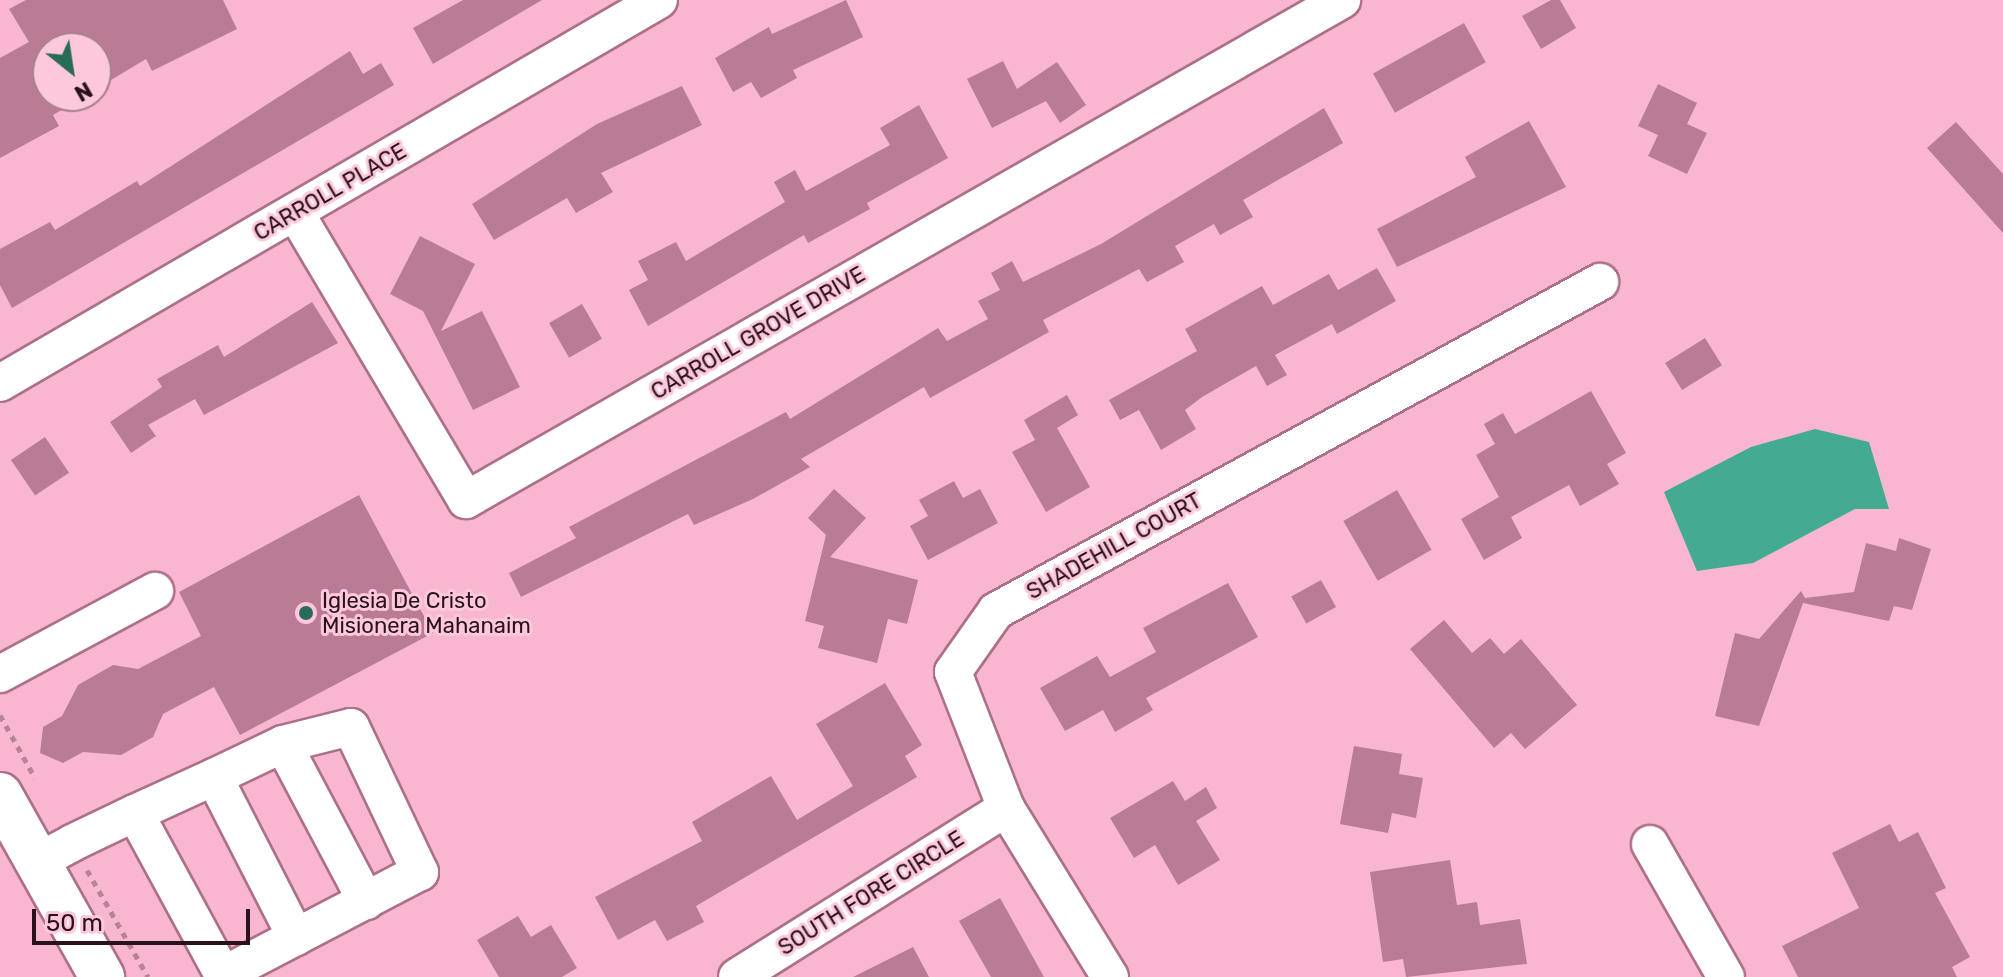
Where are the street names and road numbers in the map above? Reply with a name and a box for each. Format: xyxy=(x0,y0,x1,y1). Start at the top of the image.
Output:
street label: CARROLL PLACE xyxy=(249,138,411,246)
street label: CARROLL GROVE DRIVE xyxy=(646,261,870,405)
street label: SHADEHILL COURT xyxy=(1022,487,1206,605)
street label: SOUTH FORE CIRCLE xyxy=(773,825,969,961)

